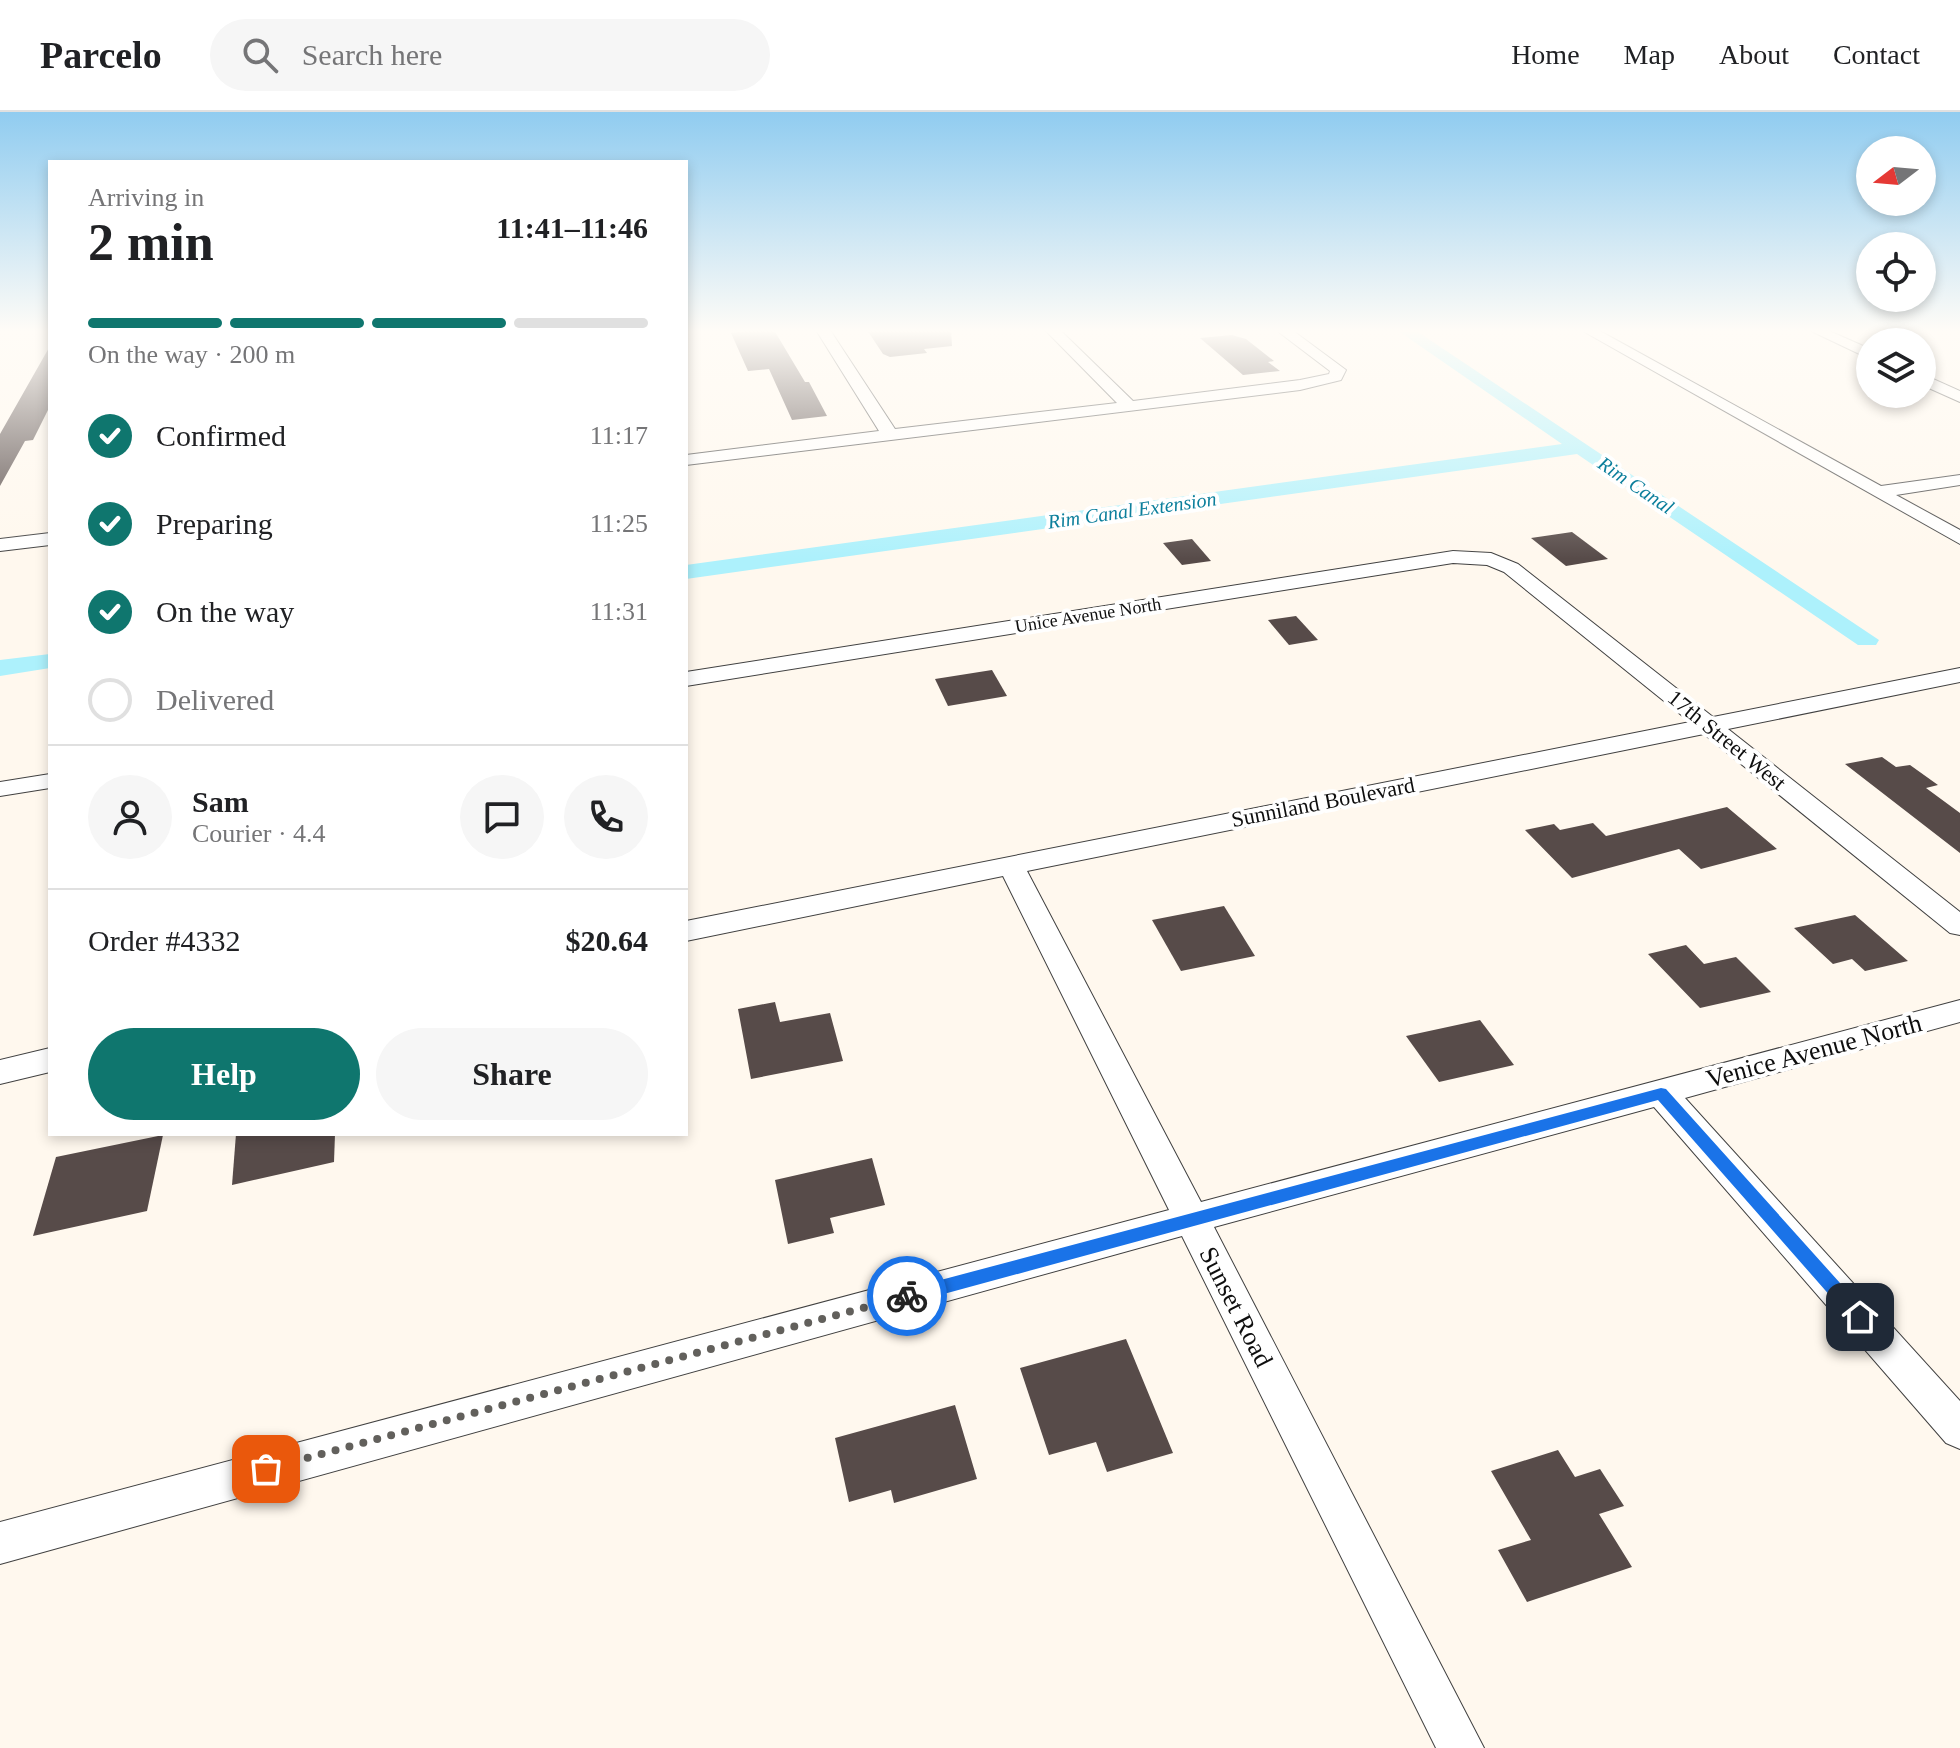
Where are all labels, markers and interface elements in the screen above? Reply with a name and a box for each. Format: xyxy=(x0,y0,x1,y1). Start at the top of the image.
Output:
search box xyxy=(210,19,770,91)
icon: search xyxy=(238,33,282,77)
text: Parcelo xyxy=(40,34,162,76)
text: Search here xyxy=(302,38,442,71)
text: Home xyxy=(1511,39,1580,70)
text: Map xyxy=(1624,39,1675,70)
text: About xyxy=(1719,39,1789,70)
text: Contact xyxy=(1833,39,1920,70)
north arrow xyxy=(1856,136,1936,216)
map controls xyxy=(1856,136,1936,408)
text: Arriving in xyxy=(88,183,204,212)
text: 11:41–11:46 xyxy=(496,211,648,244)
text: 2 min xyxy=(88,214,214,271)
button: locate xyxy=(1856,232,1936,312)
button: layers xyxy=(1856,328,1936,408)
text: On the way · 200 m xyxy=(88,340,295,369)
icon: check xyxy=(88,414,132,458)
text: Confirmed xyxy=(156,419,286,452)
text: 11:17 xyxy=(590,421,648,450)
water label: Rim Canal xyxy=(1593,451,1678,518)
water label: Rim Canal Extension xyxy=(1045,487,1218,533)
icon: check xyxy=(88,502,132,546)
text: Preparing xyxy=(156,507,273,540)
text: 11:25 xyxy=(590,509,648,538)
icon: check xyxy=(88,590,132,634)
street label: Unice Avenue North xyxy=(1014,594,1162,636)
text: On the way xyxy=(156,595,294,628)
text: 11:31 xyxy=(590,597,648,626)
text: Delivered xyxy=(156,683,274,716)
street label: 17th Street West xyxy=(1663,685,1791,795)
street label: Sunniland Boulevard xyxy=(1229,772,1417,832)
button: person xyxy=(88,775,172,859)
button: chat xyxy=(460,775,544,859)
button: phone xyxy=(564,775,648,859)
text: Sam xyxy=(192,785,249,818)
text: Courier · 4.4 xyxy=(192,819,326,848)
text: Order #4332 xyxy=(88,924,240,957)
text: $20.64 xyxy=(566,924,648,957)
street label: Venice Avenue North xyxy=(1703,1008,1925,1094)
button: Help xyxy=(88,1028,360,1120)
button: Share xyxy=(376,1028,648,1120)
street label: Sunset Road xyxy=(1193,1242,1279,1372)
courier xyxy=(867,1256,947,1336)
icon: bike xyxy=(885,1274,929,1318)
pin xyxy=(1826,1283,1894,1351)
icon: home xyxy=(1838,1295,1882,1339)
pin xyxy=(232,1435,300,1503)
icon: bag xyxy=(244,1447,288,1491)

